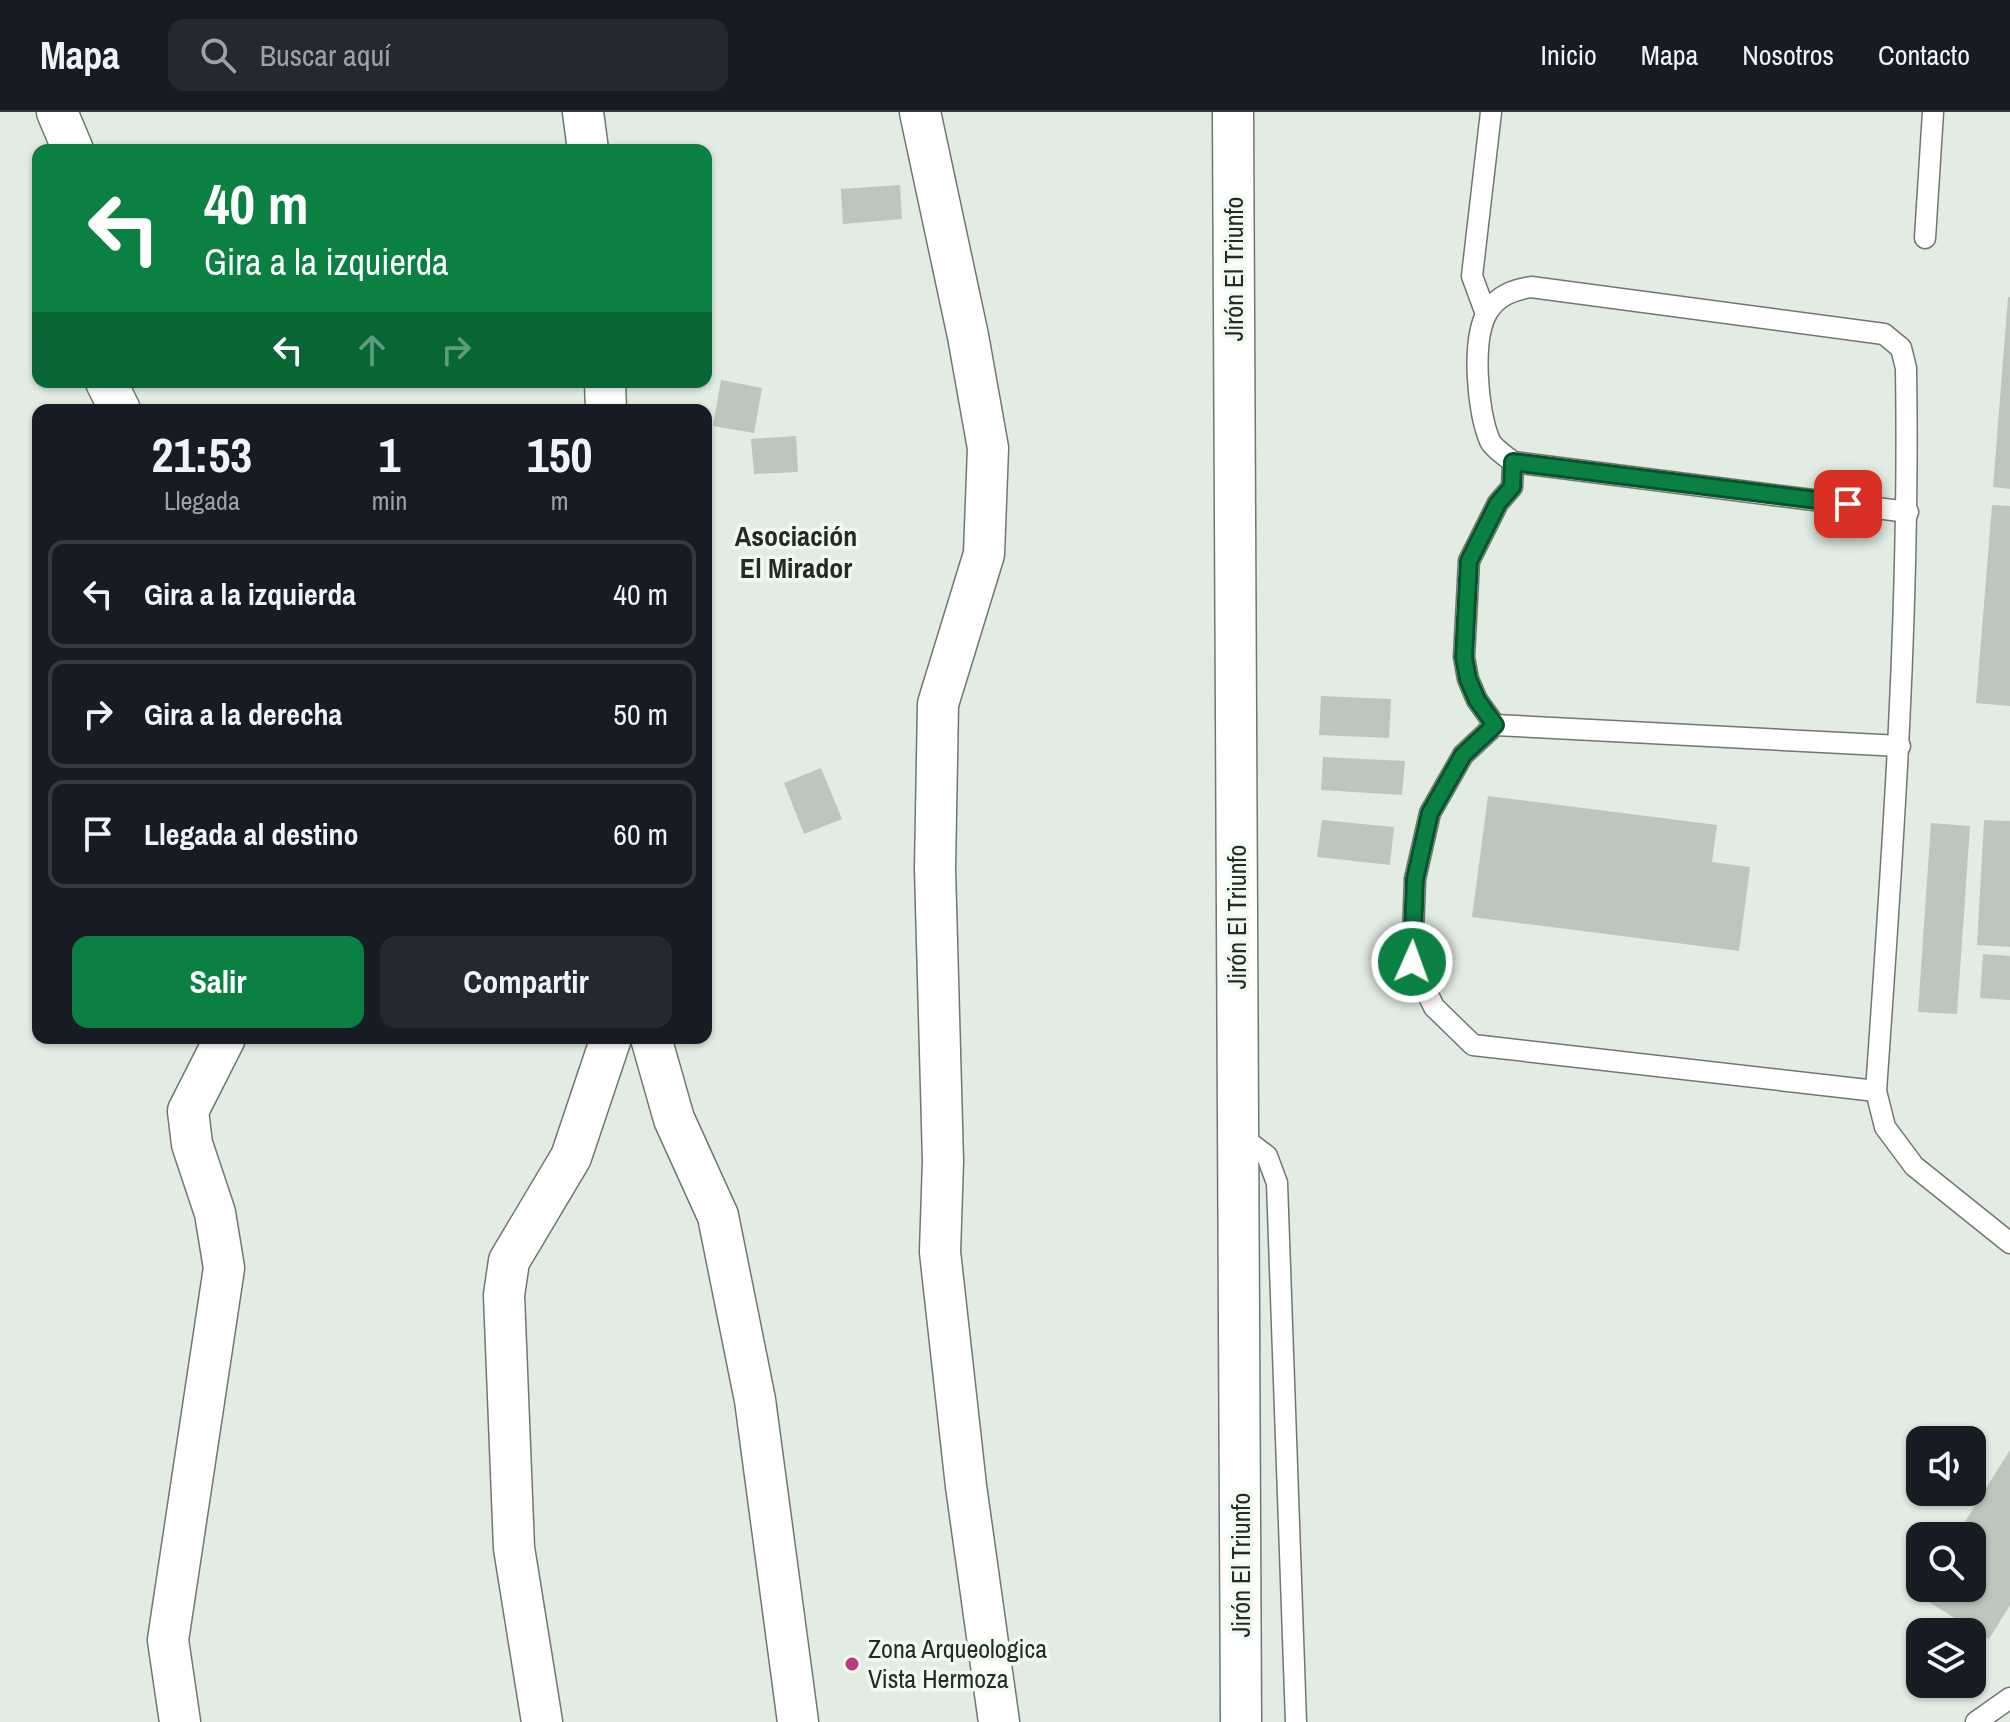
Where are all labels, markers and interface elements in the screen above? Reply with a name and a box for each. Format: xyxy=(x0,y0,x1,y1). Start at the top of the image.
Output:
search box xyxy=(168,19,728,91)
text: Mapa xyxy=(40,30,120,81)
icon: search xyxy=(196,33,240,77)
text: Buscar aquí xyxy=(260,35,391,75)
text: Inicio xyxy=(1541,36,1597,74)
text: Mapa xyxy=(1641,36,1698,74)
text: Nosotros xyxy=(1742,36,1834,74)
text: Contacto xyxy=(1878,36,1970,74)
text: 40 m xyxy=(204,166,309,241)
icon: left xyxy=(72,176,176,280)
street label: Jirón El Triunfo xyxy=(1216,197,1251,341)
text: Gira a la izquierda xyxy=(204,238,449,286)
icon: left xyxy=(266,328,310,372)
icon: ahead xyxy=(350,328,394,372)
icon: right xyxy=(434,328,478,372)
text: 21:53 xyxy=(152,422,252,487)
text: 1 xyxy=(379,422,400,487)
text: 150 xyxy=(527,422,592,487)
pin xyxy=(1814,470,1882,538)
icon: arrive xyxy=(1826,482,1870,526)
text: Llegada xyxy=(164,483,240,518)
text: min xyxy=(372,483,407,518)
text: m xyxy=(551,483,569,518)
district label: Asociación El Mirador xyxy=(735,517,857,587)
icon: left xyxy=(76,572,120,616)
text: Gira a la izquierda xyxy=(144,574,356,614)
text: 40 m xyxy=(613,574,668,614)
icon: right xyxy=(76,692,120,736)
text: Gira a la derecha xyxy=(144,694,342,734)
text: 50 m xyxy=(613,694,668,734)
icon: arrive xyxy=(76,812,120,856)
text: Llegada al destino xyxy=(144,814,359,854)
text: 60 m xyxy=(613,814,668,854)
street label: Jirón El Triunfo xyxy=(1219,845,1254,989)
position arrow xyxy=(1370,920,1454,1004)
button: Salir xyxy=(72,936,364,1028)
button: Compartir xyxy=(380,936,672,1028)
map controls xyxy=(1906,1426,1986,1698)
button: sound xyxy=(1906,1426,1986,1506)
street label: Jirón El Triunfo xyxy=(1223,1493,1258,1637)
button: search xyxy=(1906,1522,1986,1602)
button: layers xyxy=(1906,1618,1986,1698)
place label: Zona Arqueologica Vista Hermoza xyxy=(868,1631,1047,1696)
marker: Zona Arqueologica Vista Hermoza xyxy=(843,1655,861,1673)

